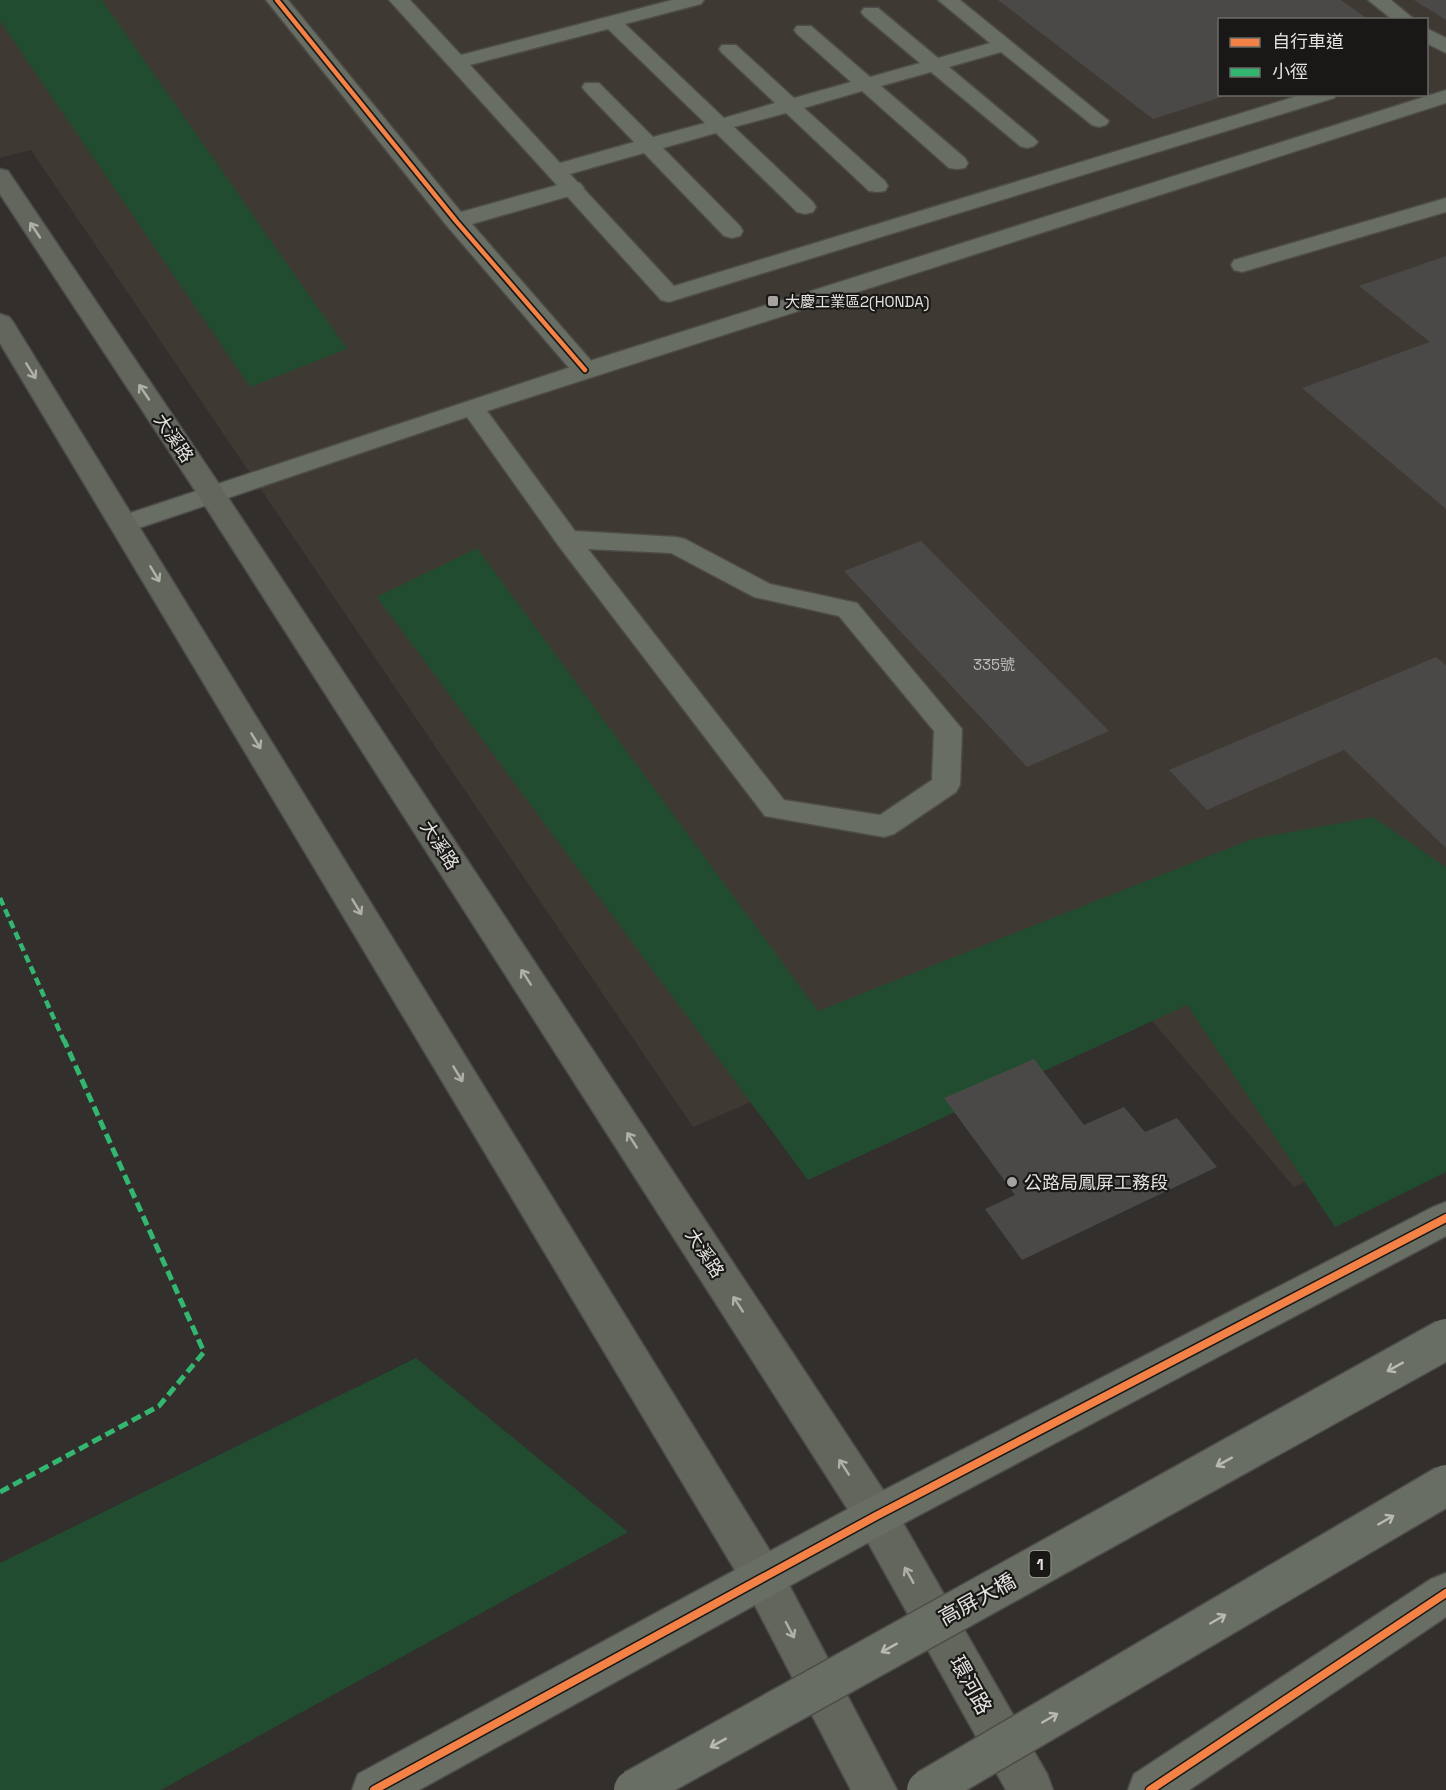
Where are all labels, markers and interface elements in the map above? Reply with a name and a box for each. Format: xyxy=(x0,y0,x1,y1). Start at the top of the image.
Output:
legend xyxy=(1218,18,1428,96)
text: 自行車道 xyxy=(1272,30,1344,53)
text: 小徑 xyxy=(1272,60,1308,83)
one-way arrow xyxy=(29,222,41,239)
place label: 大慶工業區2(HONDA) xyxy=(785,292,929,312)
marker: 大慶工業區2(HONDA) xyxy=(766,294,780,308)
one-way arrow xyxy=(24,363,37,380)
one-way arrow xyxy=(137,384,150,401)
street label: 大溪路 xyxy=(149,409,199,467)
one-way arrow xyxy=(149,565,161,582)
house number: 335號 xyxy=(973,655,1015,674)
one-way arrow xyxy=(249,732,262,749)
street label: 大溪路 xyxy=(416,816,464,874)
one-way arrow xyxy=(351,898,363,915)
one-way arrow xyxy=(519,969,531,986)
one-way arrow xyxy=(452,1065,464,1082)
one-way arrow xyxy=(626,1133,638,1149)
place label: 公路局鳳屏工務段 xyxy=(1024,1171,1168,1194)
marker: 公路局鳳屏工務段 xyxy=(1005,1175,1019,1189)
street label: 大溪路 xyxy=(681,1224,729,1282)
one-way arrow xyxy=(732,1296,744,1313)
one-way arrow xyxy=(1387,1361,1404,1373)
one-way arrow xyxy=(1216,1457,1234,1468)
one-way arrow xyxy=(838,1459,851,1476)
one-way arrow xyxy=(1377,1514,1394,1526)
road number: 1 xyxy=(1030,1551,1050,1577)
one-way arrow xyxy=(903,1566,914,1584)
street label: 高屏大橋 xyxy=(934,1567,1020,1631)
one-way arrow xyxy=(1209,1613,1226,1625)
one-way arrow xyxy=(784,1621,796,1638)
one-way arrow xyxy=(881,1642,898,1654)
street label: 環河路 xyxy=(944,1651,998,1719)
one-way arrow xyxy=(1041,1712,1058,1724)
one-way arrow xyxy=(710,1738,728,1749)

